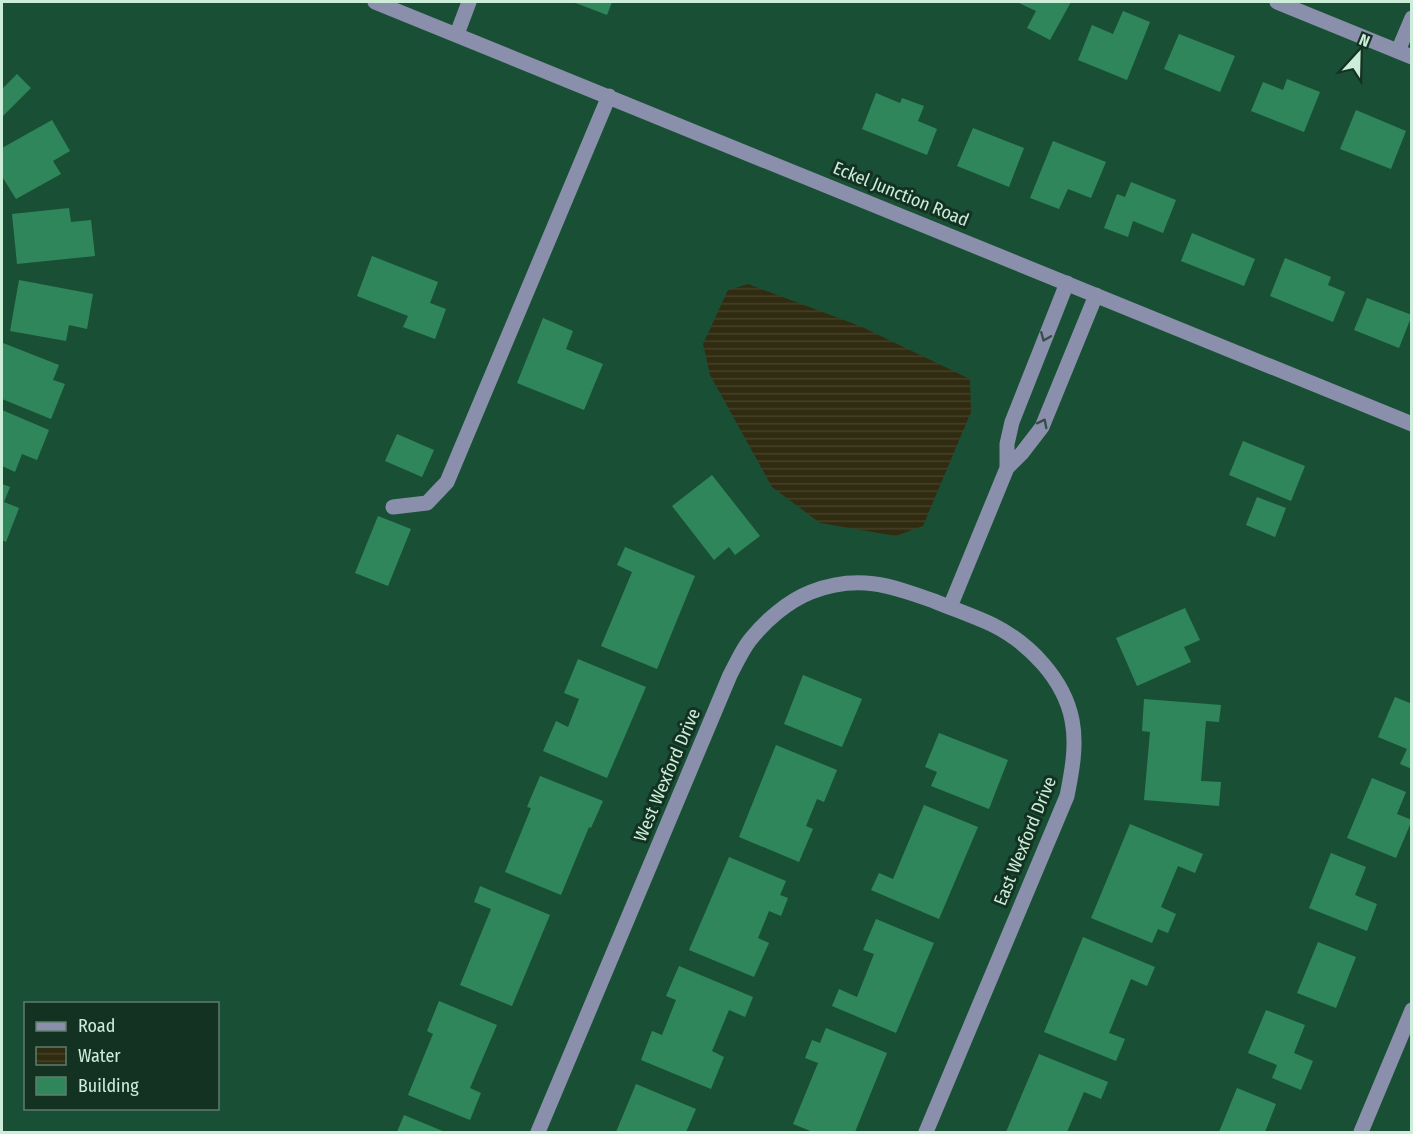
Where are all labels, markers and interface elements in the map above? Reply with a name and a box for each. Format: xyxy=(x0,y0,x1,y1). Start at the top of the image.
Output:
north arrow xyxy=(1329,24,1389,84)
text: N xyxy=(1356,30,1372,51)
street label: Eckel Junction Road xyxy=(830,157,972,231)
one-way arrow xyxy=(1040,331,1052,342)
one-way arrow xyxy=(1036,418,1047,429)
street label: West Wexford Drive xyxy=(629,705,705,845)
street label: East Wexford Drive xyxy=(989,773,1061,909)
legend xyxy=(24,1002,219,1110)
text: Road xyxy=(78,1015,115,1037)
text: Water xyxy=(78,1045,121,1067)
text: Building xyxy=(78,1075,139,1097)

